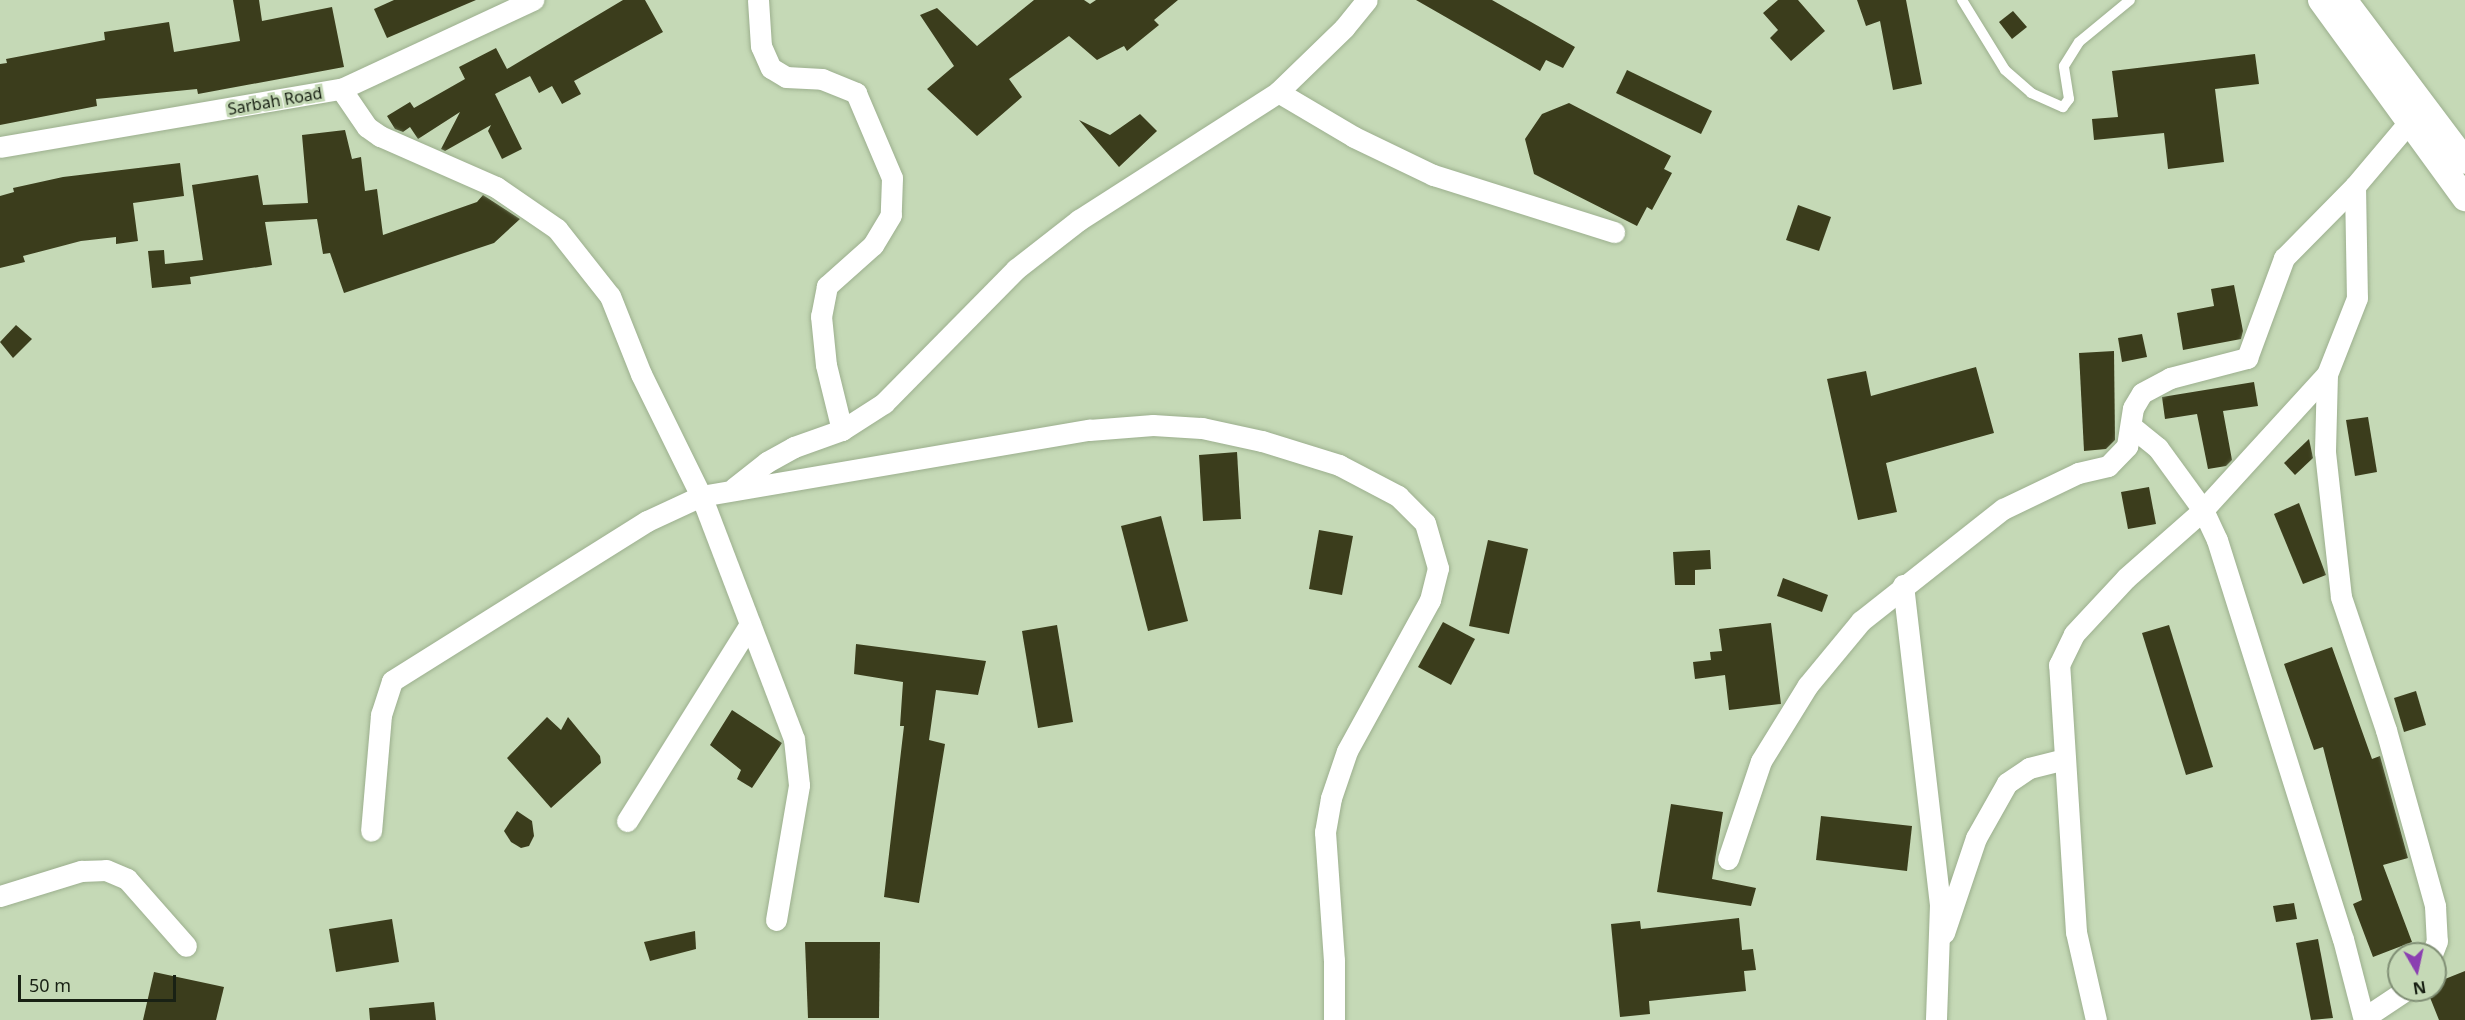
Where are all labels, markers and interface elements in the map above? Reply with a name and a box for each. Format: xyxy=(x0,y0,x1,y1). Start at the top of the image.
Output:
street label: Sarbah Road xyxy=(226,83,324,119)
north arrow xyxy=(2387,942,2447,1002)
scale bar xyxy=(21,963,178,1001)
text: 50 m xyxy=(29,973,71,997)
text: N xyxy=(2411,976,2428,1000)

